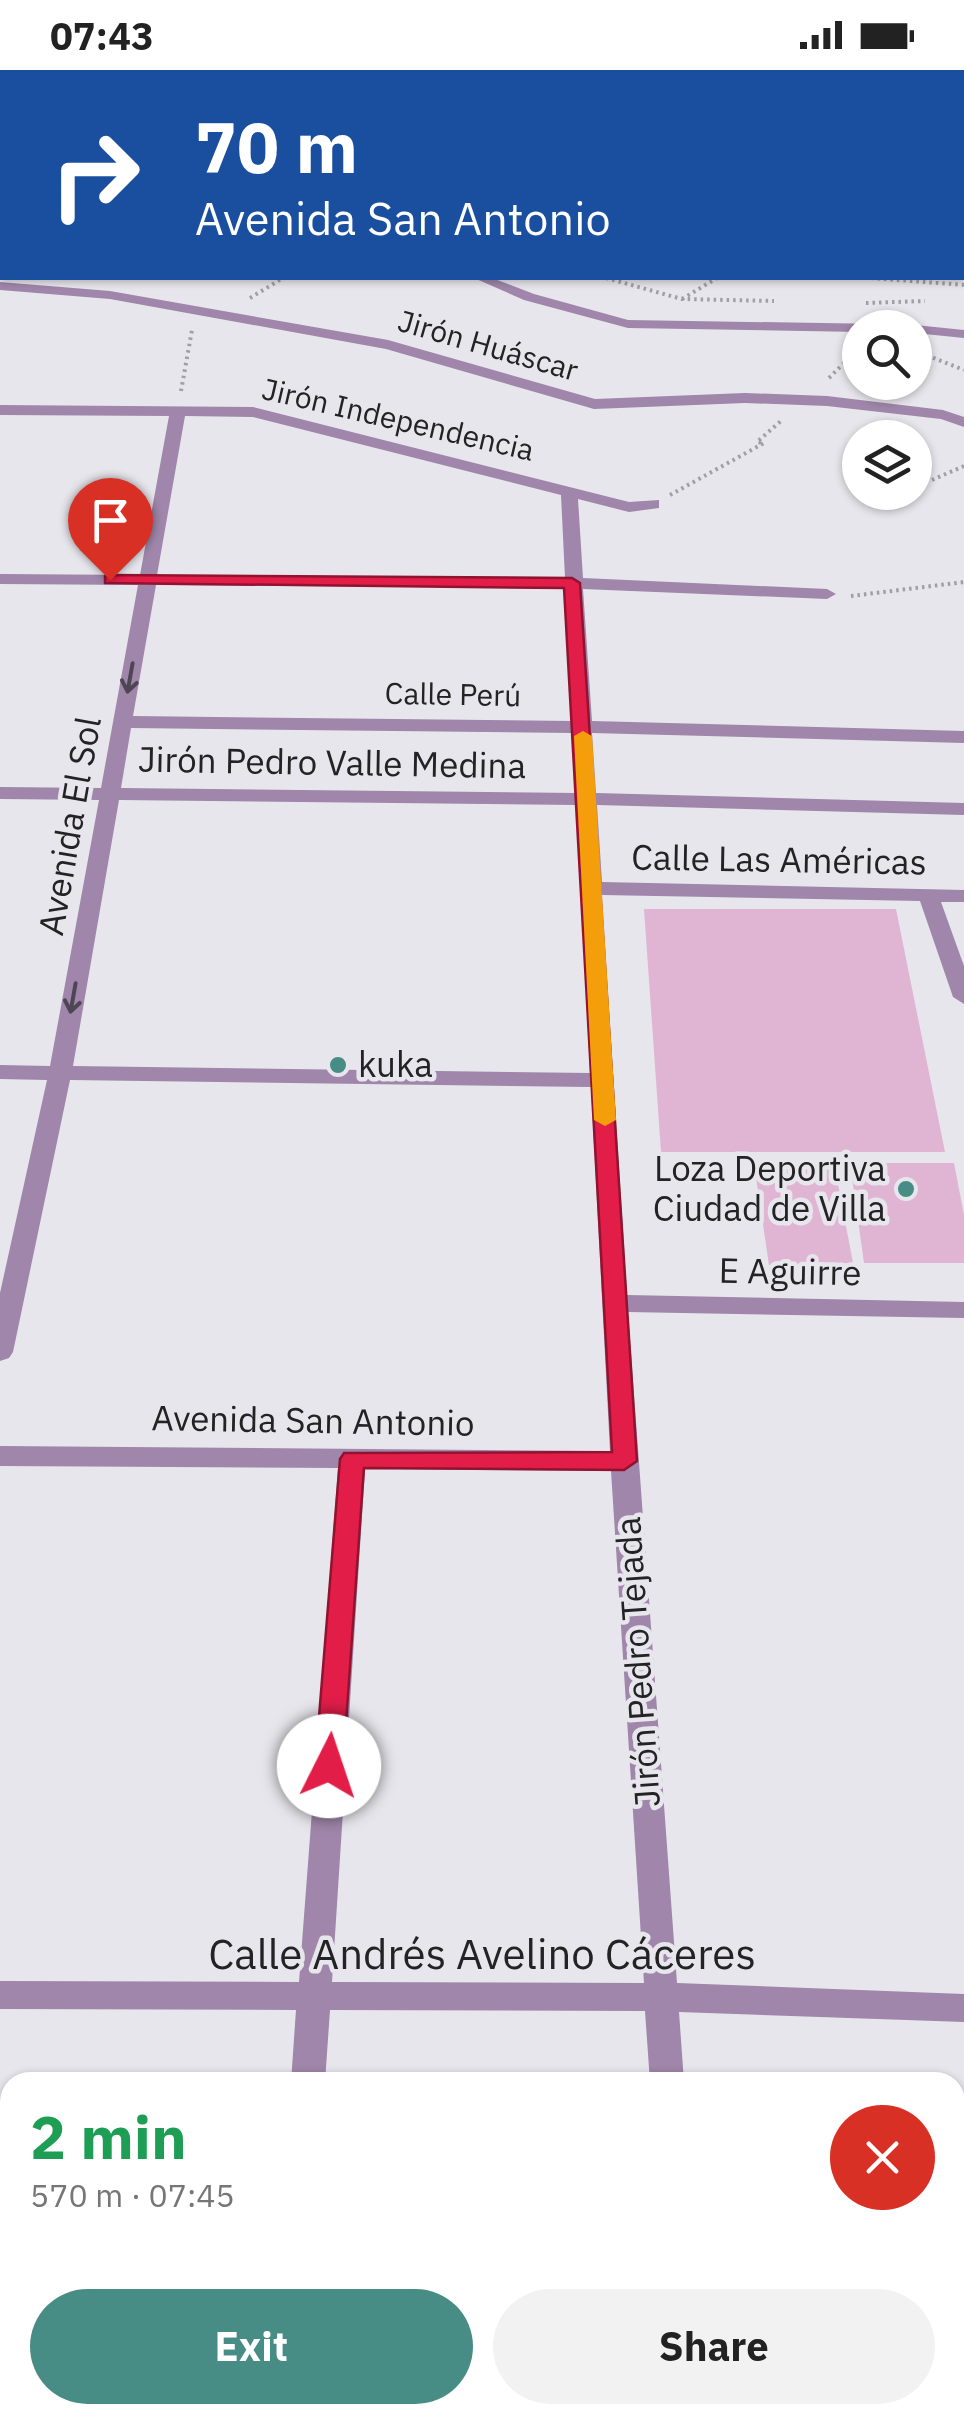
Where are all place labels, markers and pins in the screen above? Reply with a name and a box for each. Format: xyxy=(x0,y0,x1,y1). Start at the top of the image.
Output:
pin xyxy=(68,478,153,581)
place label: kuka xyxy=(358,1041,433,1087)
marker: kuka xyxy=(327,1054,349,1076)
place label: Loza Deportiva Ciudad de Villa xyxy=(653,1145,886,1231)
marker: Loza Deportiva Ciudad de Villa xyxy=(895,1178,917,1200)

